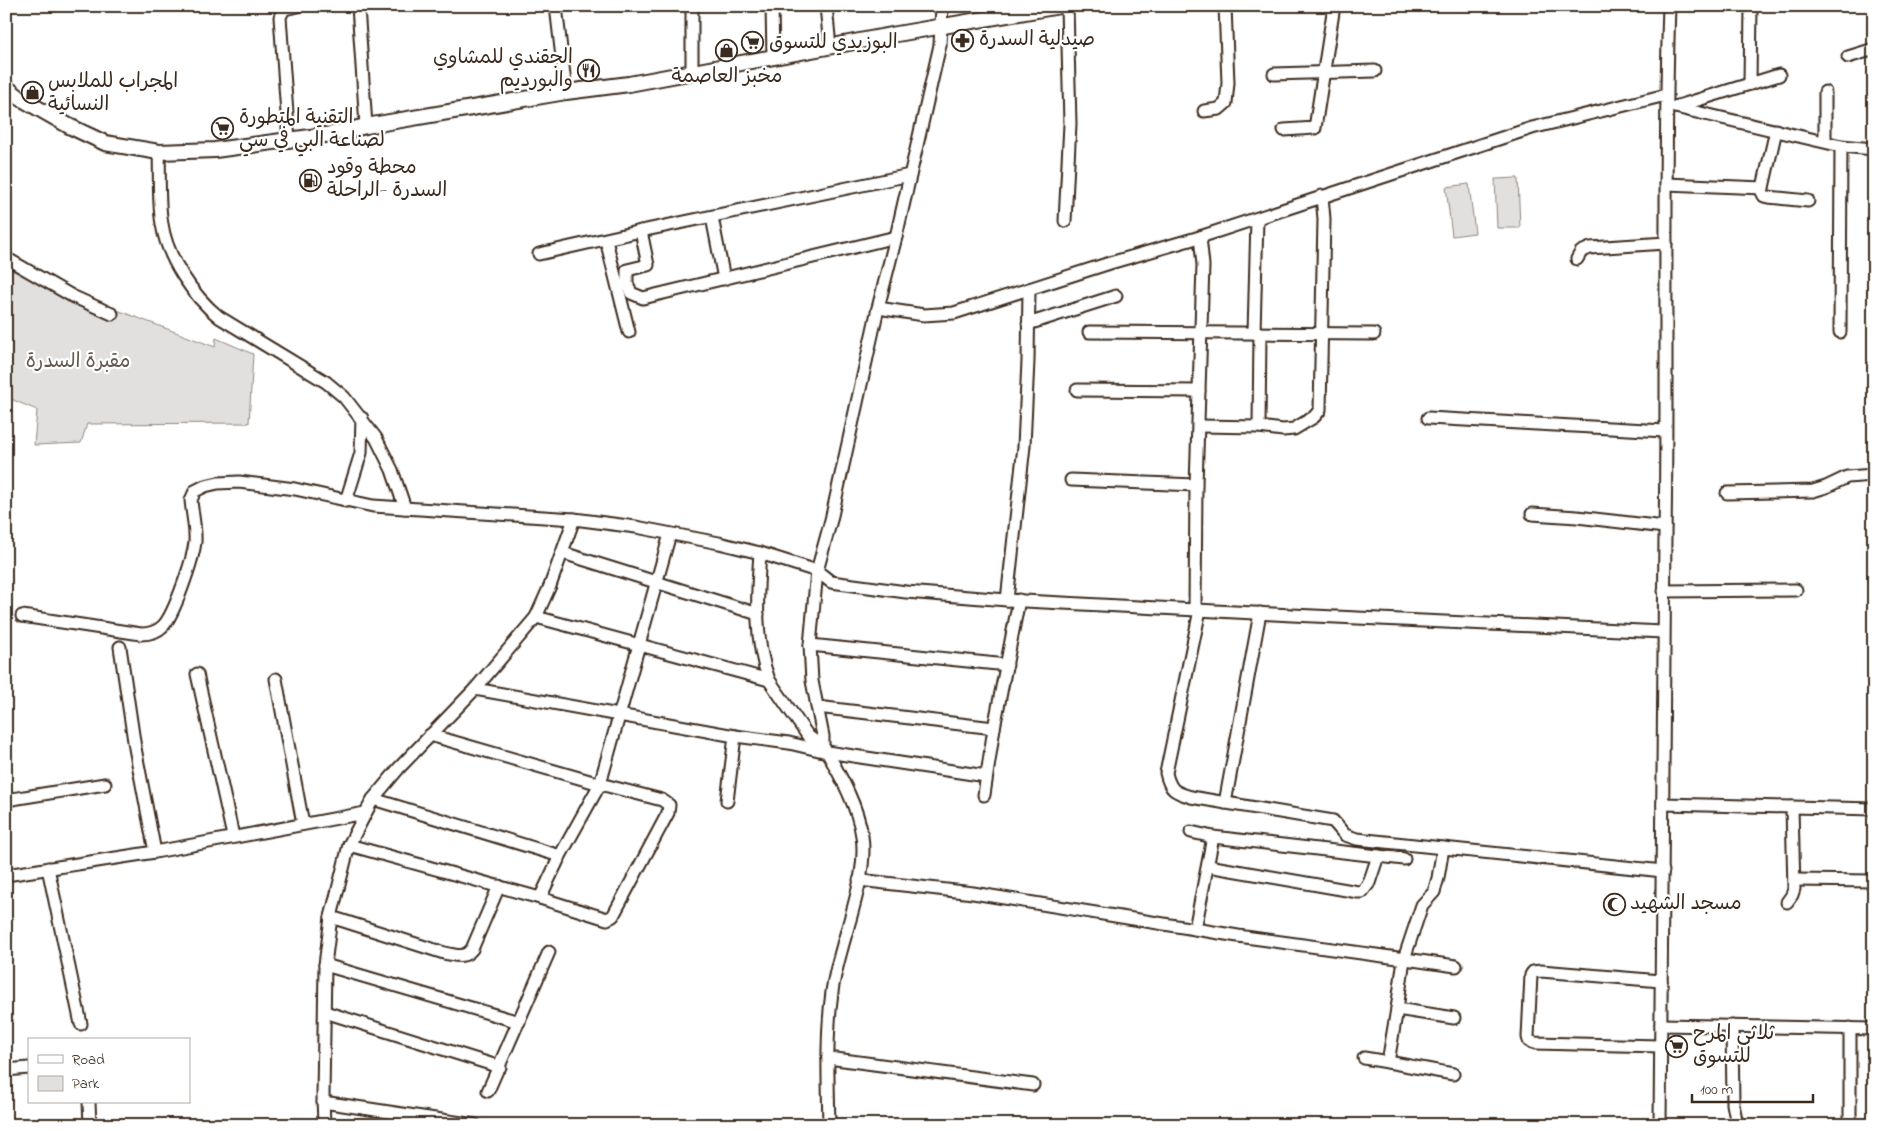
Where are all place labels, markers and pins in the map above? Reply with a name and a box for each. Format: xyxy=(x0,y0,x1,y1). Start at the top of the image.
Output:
place label: صيدلية السدرة xyxy=(979,26,1095,55)
pharmacy icon: صيدلية السدرة xyxy=(951,28,975,52)
place label: البوزيدي للتسوق xyxy=(769,29,898,58)
supermarket icon: البوزيدي للتسوق xyxy=(741,31,765,55)
shop icon: مخبز العاصمة xyxy=(715,39,739,63)
place label: الجقندي للمشاوي والبورديم xyxy=(433,44,573,96)
restaurant icon: الجقندي للمشاوي والبورديم xyxy=(577,58,601,82)
place label: مخبز العاصمة xyxy=(672,63,782,92)
place label: المجراب للملابس النسائية xyxy=(48,68,178,120)
shop icon: المجراب للملابس النسائية xyxy=(20,81,44,105)
place label: التقنية المتطورة لصناعة البي في سي xyxy=(239,104,385,157)
supermarket icon: التقنية المتطورة لصناعة البي في سي xyxy=(211,117,235,141)
place label: محطة وقود السدرة -الراحلة xyxy=(327,154,447,206)
fuel station icon: محطة وقود السدرة -الراحلة xyxy=(299,168,323,192)
place label: مسجد الشهيد xyxy=(1630,890,1742,919)
mosque icon: مسجد الشهيد xyxy=(1602,892,1626,916)
place label: ثلاثي المرح للتسوق xyxy=(1693,1020,1776,1072)
supermarket icon: ثلاثي المرح للتسوق xyxy=(1665,1034,1689,1058)

